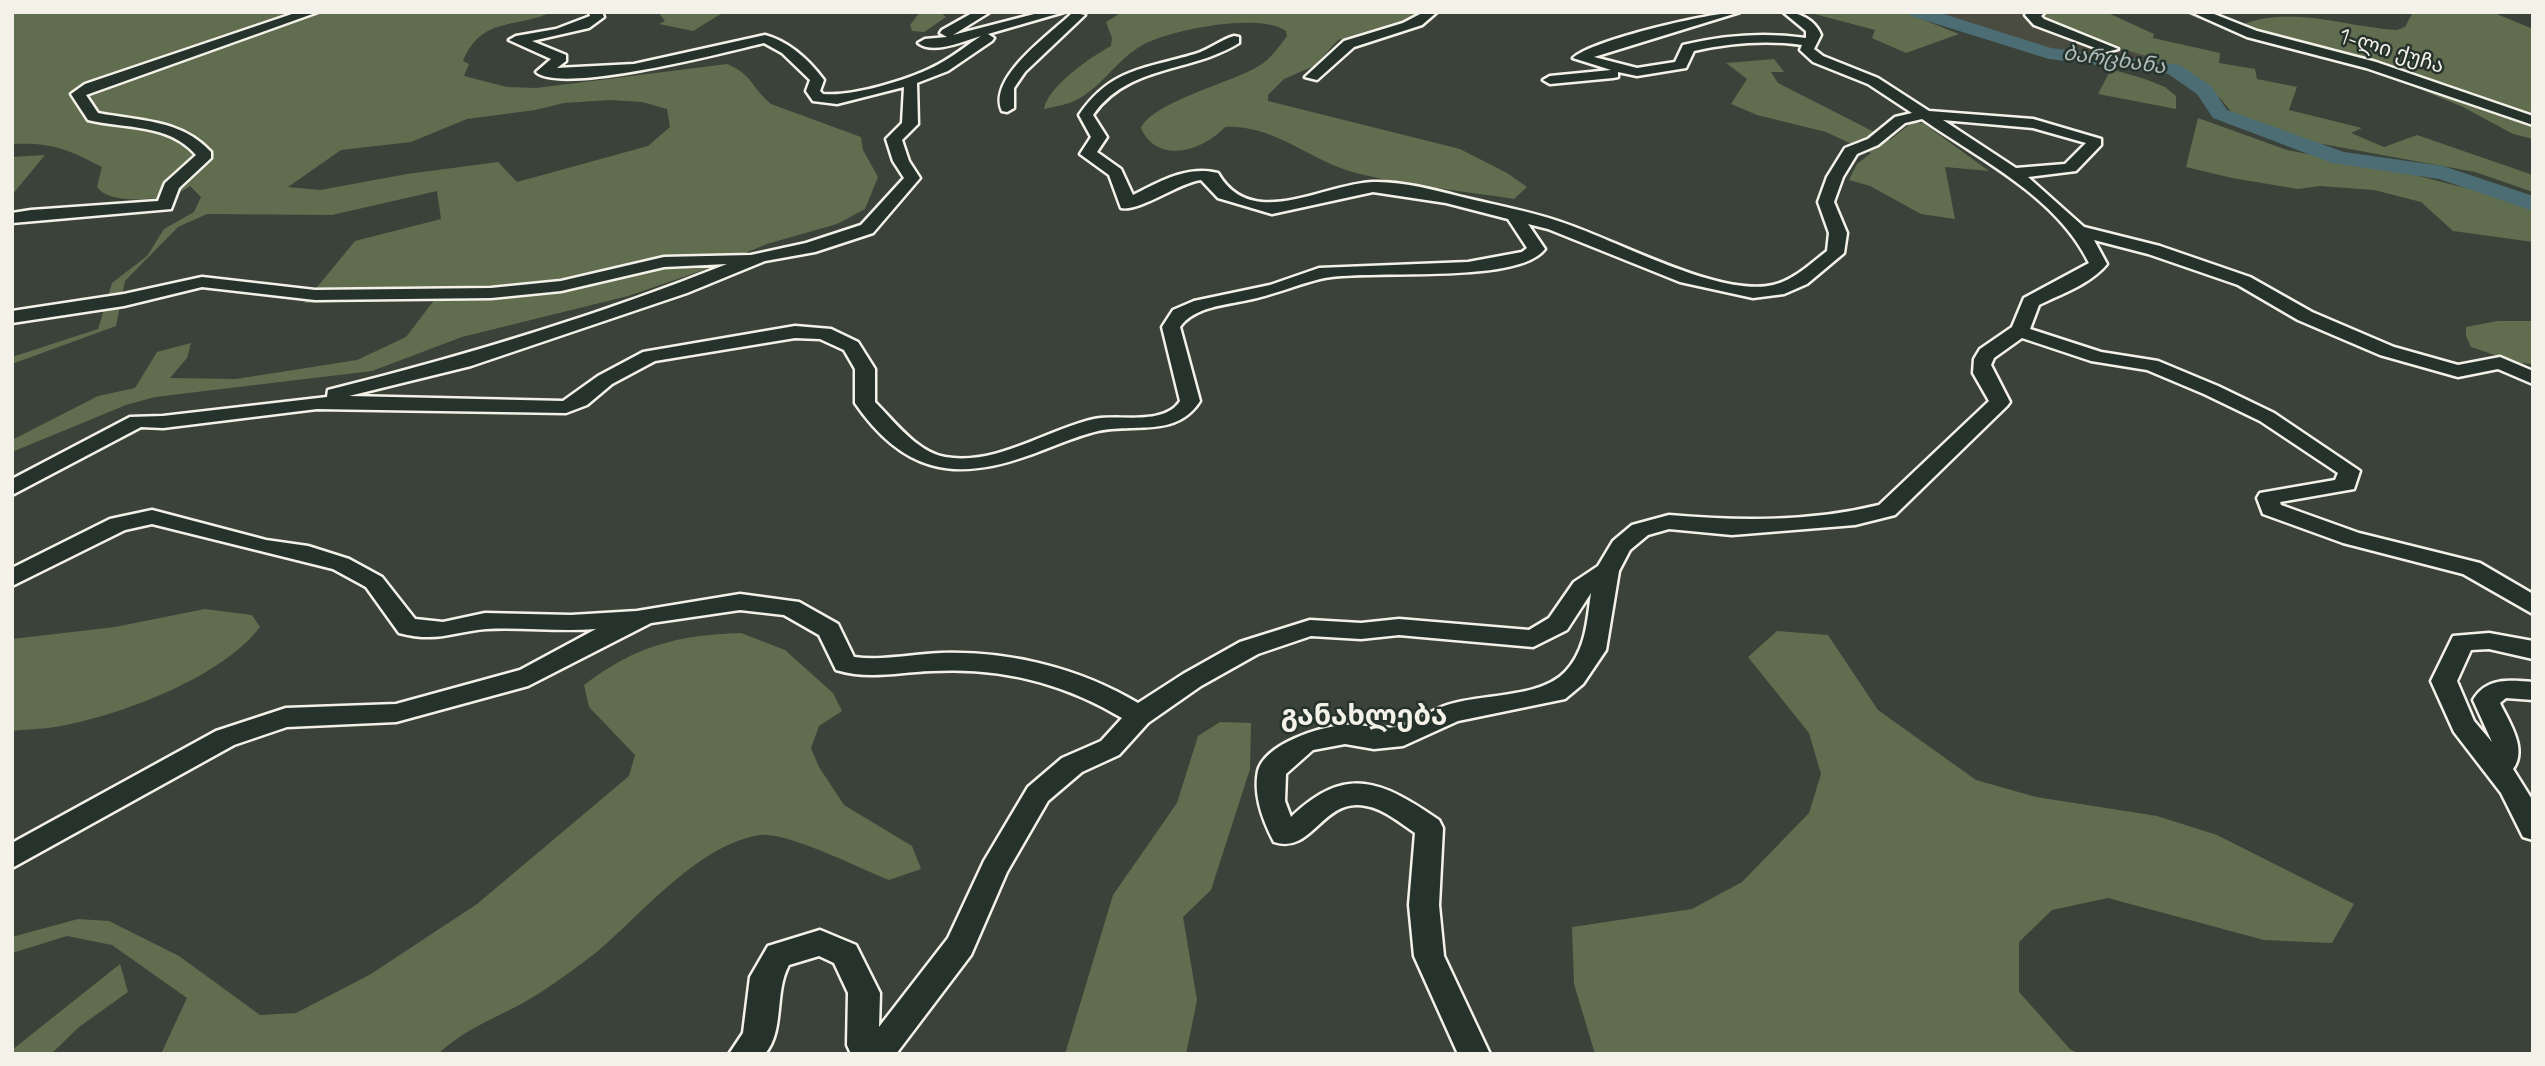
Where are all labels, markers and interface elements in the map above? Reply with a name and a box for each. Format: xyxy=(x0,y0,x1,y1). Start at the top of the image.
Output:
street label: 1-ლი ქუჩა xyxy=(2335,25,2447,81)
water label: ბარცხანა xyxy=(2061,42,2167,82)
district label: განახლება xyxy=(1281,702,1447,736)

